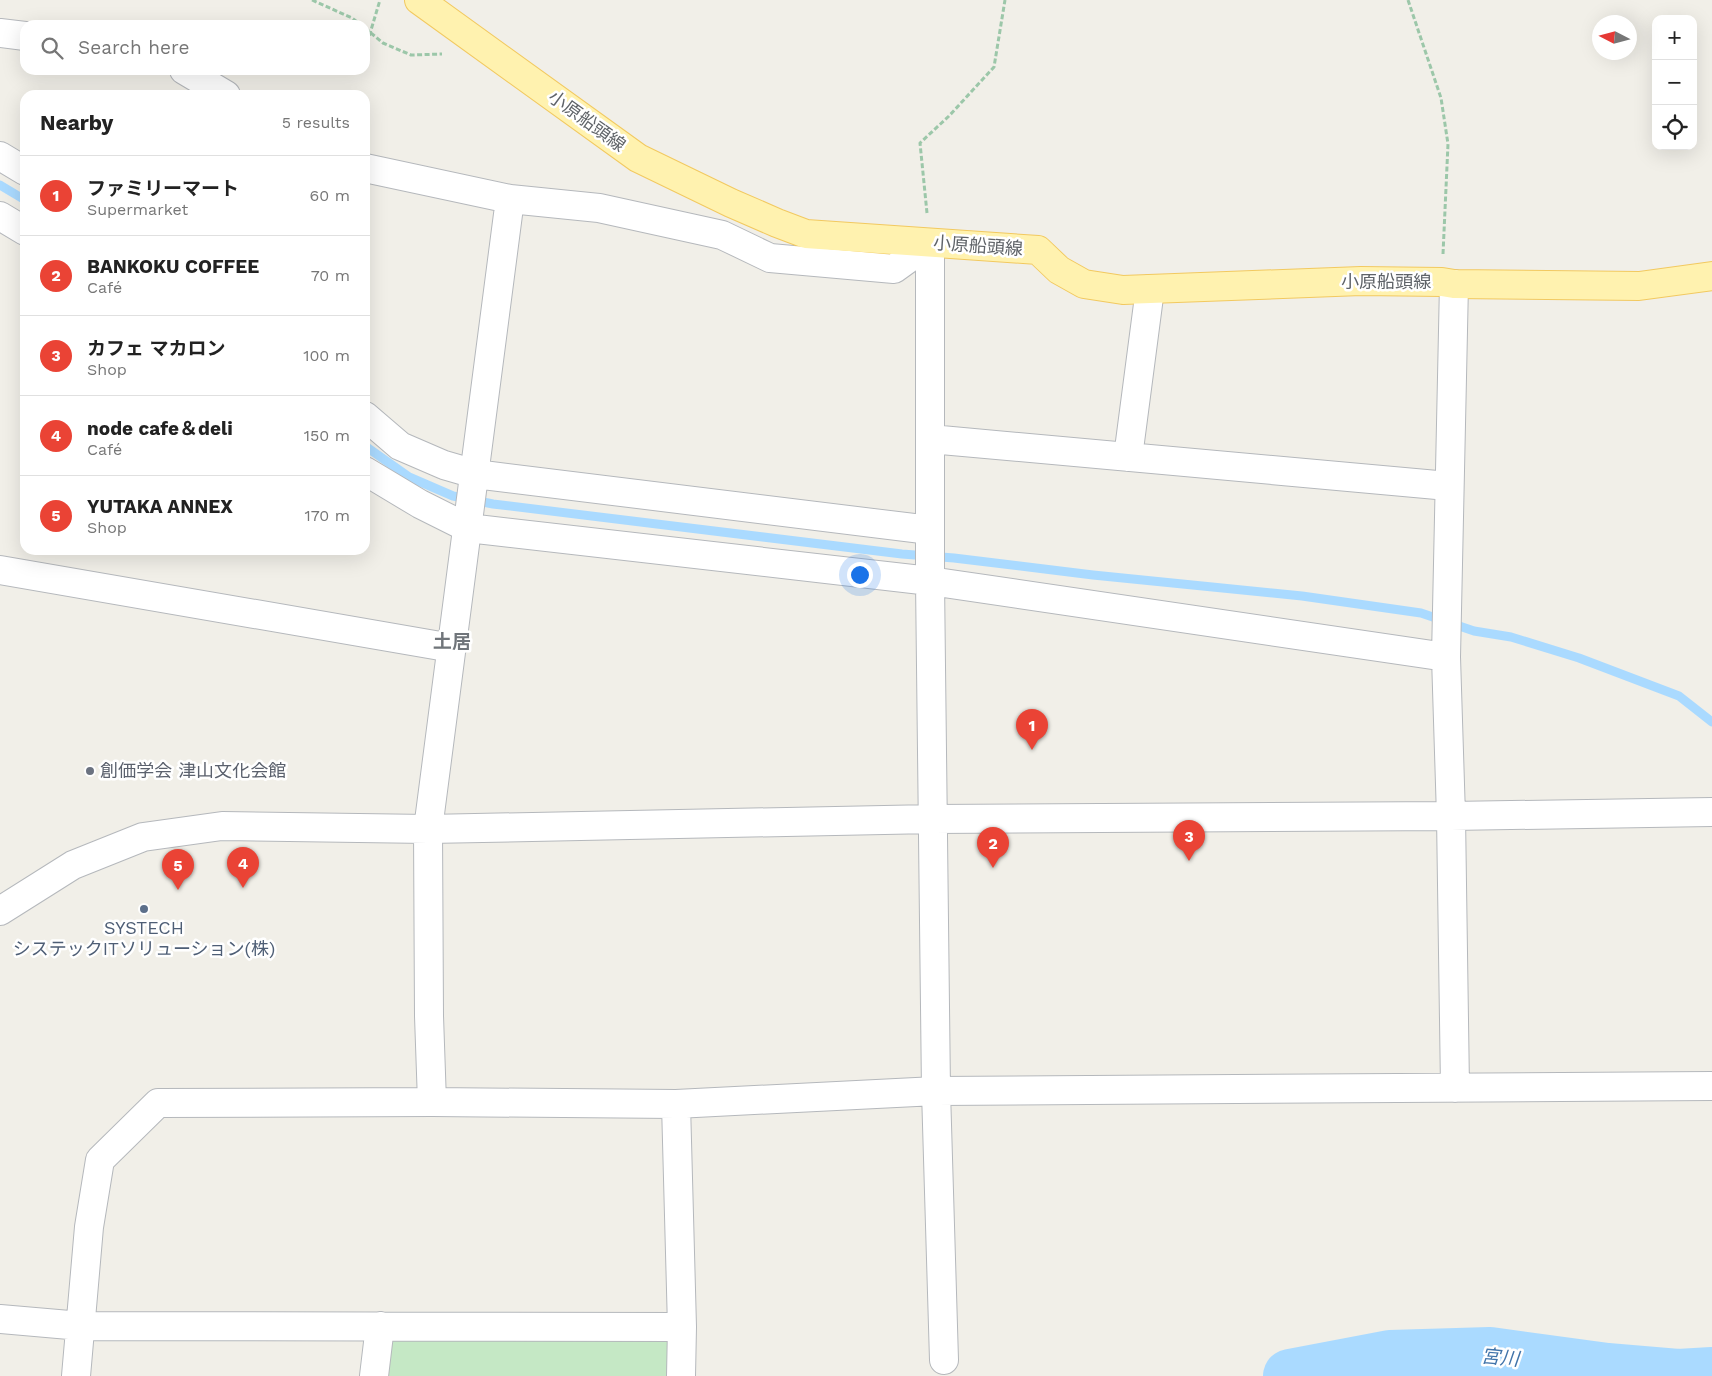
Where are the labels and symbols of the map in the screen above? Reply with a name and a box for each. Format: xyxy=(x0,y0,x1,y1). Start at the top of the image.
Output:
north arrow xyxy=(1592,15,1637,60)
street label: 小原船頭線 xyxy=(545,86,630,156)
street label: 小原船頭線 xyxy=(932,232,1024,259)
street label: 小原船頭線 xyxy=(1341,271,1431,292)
your location xyxy=(847,562,873,588)
district label: 土居 xyxy=(433,630,471,653)
pin: 1 xyxy=(1016,709,1048,750)
place label: 創価学会 津山文化会館 xyxy=(100,760,286,781)
marker: 創価学会 津山文化会館 xyxy=(84,765,96,777)
pin: 3 xyxy=(1173,820,1205,861)
pin: 2 xyxy=(977,827,1009,868)
pin: 4 xyxy=(227,847,259,888)
pin: 5 xyxy=(162,849,194,890)
marker: SYSTECH システックITソリューション(株) xyxy=(138,903,150,915)
place label: SYSTECH システックITソリューション(株) xyxy=(13,917,275,959)
water label: 宮川 xyxy=(1480,1344,1522,1371)

